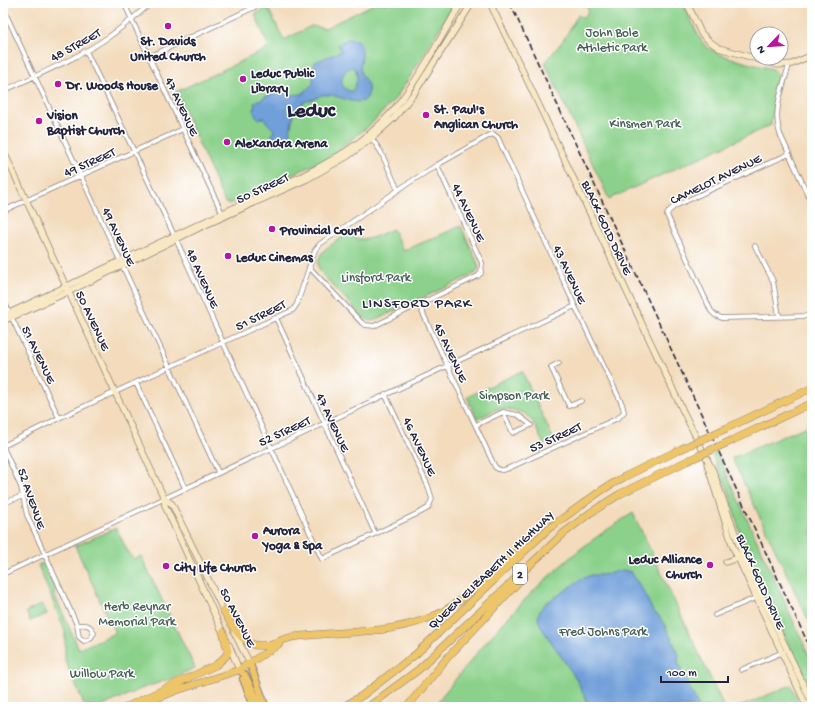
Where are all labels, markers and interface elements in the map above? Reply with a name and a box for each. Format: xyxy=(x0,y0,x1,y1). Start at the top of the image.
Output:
marker: St. Davids United Church xyxy=(163,21,173,31)
street label: 48 STREET xyxy=(48,26,105,66)
park label: John Bole Athletic Park xyxy=(577,26,648,56)
north arrow xyxy=(749,26,789,66)
place label: St. Davids United Church xyxy=(130,35,206,65)
text: N xyxy=(755,44,769,55)
place label: Leduc Public Library xyxy=(251,67,316,97)
marker: Leduc Public Library xyxy=(238,74,248,84)
street label: 47 AVENUE xyxy=(161,75,201,140)
marker: Dr. Woods House xyxy=(53,79,63,89)
place label: Dr. Woods House xyxy=(65,79,159,94)
district label: Leduc xyxy=(287,100,337,125)
place label: St. Paul's Anglican Church xyxy=(433,103,518,133)
place label: Vision Baptist Church xyxy=(46,109,125,140)
marker: St. Paul's Anglican Church xyxy=(421,110,431,120)
marker: Vision Baptist Church xyxy=(34,116,44,126)
park label: Kinsmen Park xyxy=(610,117,682,132)
marker: Alexandra Arena xyxy=(222,137,232,147)
place label: Alexandra Arena xyxy=(234,137,328,152)
street label: 49 STREET xyxy=(62,145,119,181)
street label: CAMELOT AVENUE xyxy=(668,151,765,209)
street label: 50 STREET xyxy=(234,170,293,208)
street label: BLACK GOLD DRIVE xyxy=(577,178,635,278)
street label: 44 AVENUE xyxy=(448,182,488,245)
street label: 49 AVENUE xyxy=(98,205,138,270)
marker: Provincial Court xyxy=(267,224,277,234)
place label: Provincial Court xyxy=(279,224,365,239)
street label: 43 AVENUE xyxy=(549,243,589,308)
street label: 48 AVENUE xyxy=(182,247,222,312)
marker: Leduc Cinemas xyxy=(223,251,233,261)
place label: Leduc Cinemas xyxy=(236,251,314,266)
park label: Linsford Park xyxy=(341,271,412,286)
street label: 50 AVENUE xyxy=(71,289,113,354)
district label: LINSFORD PARK xyxy=(362,295,473,313)
street label: 51 STREET xyxy=(233,297,290,335)
street label: 45 AVENUE xyxy=(430,321,470,386)
street label: 51 AVENUE xyxy=(17,324,59,387)
park label: Simpson Park xyxy=(479,389,550,404)
street label: 47 AVENUE xyxy=(312,391,352,456)
street label: 52 STREET xyxy=(257,413,314,451)
street label: 46 AVENUE xyxy=(399,415,439,480)
street label: 53 STREET xyxy=(528,419,585,457)
street label: 52 AVENUE xyxy=(13,466,48,532)
street label: QUEEN ELIZABETH II HIGHWAY xyxy=(426,509,558,633)
place label: Aurora Yoga & Spa xyxy=(261,524,323,555)
marker: Aurora Yoga & Spa xyxy=(250,531,260,541)
street label: BLACK GOLD DRIVE xyxy=(732,531,788,633)
place label: Leduc Alliance Church xyxy=(629,553,703,583)
place label: City Life Church xyxy=(173,560,256,576)
marker: Leduc Alliance Church xyxy=(705,560,715,570)
marker: City Life Church xyxy=(161,561,171,571)
road number: 2 xyxy=(513,564,527,584)
street label: 50 AVENUE xyxy=(215,586,258,651)
park label: Herb Reynar Memorial Park xyxy=(98,600,177,630)
park label: Fred Johns Park xyxy=(558,625,648,640)
scale bar xyxy=(661,658,728,684)
park label: Willow Park xyxy=(70,667,135,682)
text: 100 m xyxy=(666,667,697,681)

